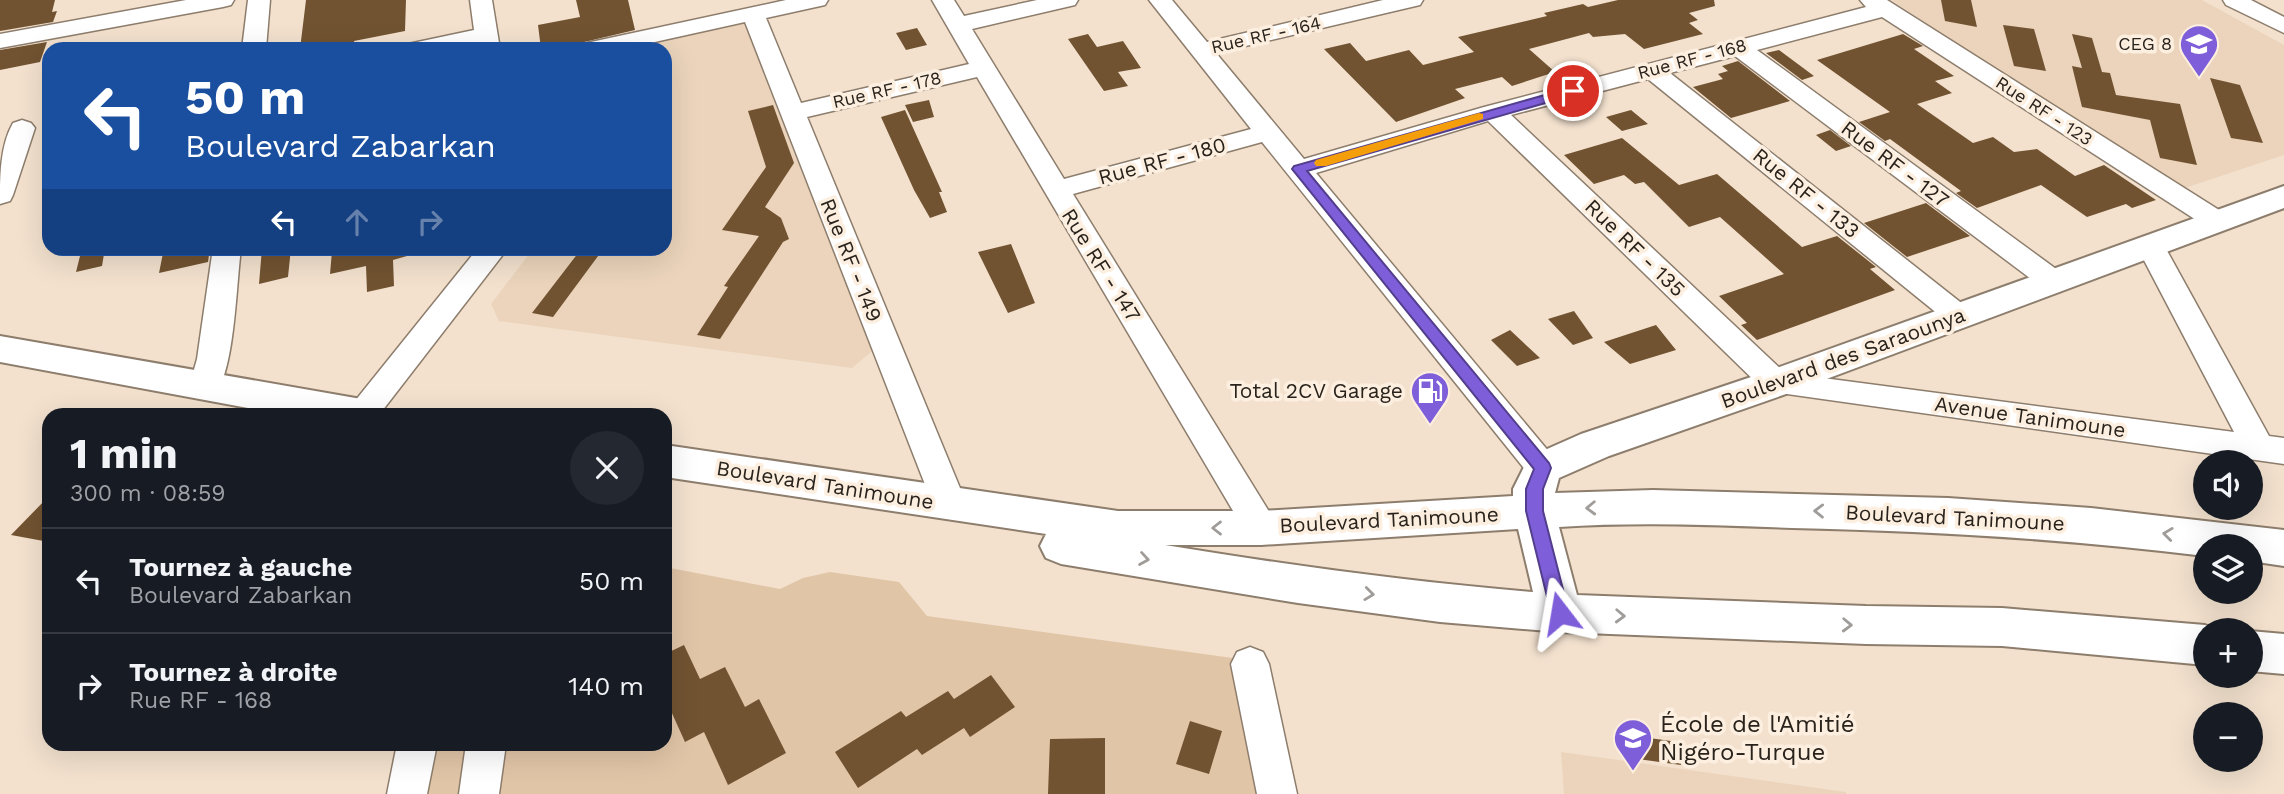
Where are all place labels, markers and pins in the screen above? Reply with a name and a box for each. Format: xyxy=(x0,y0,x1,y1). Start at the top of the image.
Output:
school or university icon: CEG 8 xyxy=(2178,23,2220,78)
place label: CEG 8 xyxy=(2118,33,2172,54)
pin xyxy=(1543,61,1603,121)
fuel station icon: Total 2CV Garage xyxy=(1409,370,1451,425)
place label: Total 2CV Garage xyxy=(1229,378,1403,403)
place label: École de l'Amitié Nigéro-Turque xyxy=(1660,710,1855,766)
school or university icon: École de l'Amitié Nigéro-Turque xyxy=(1612,717,1654,772)

